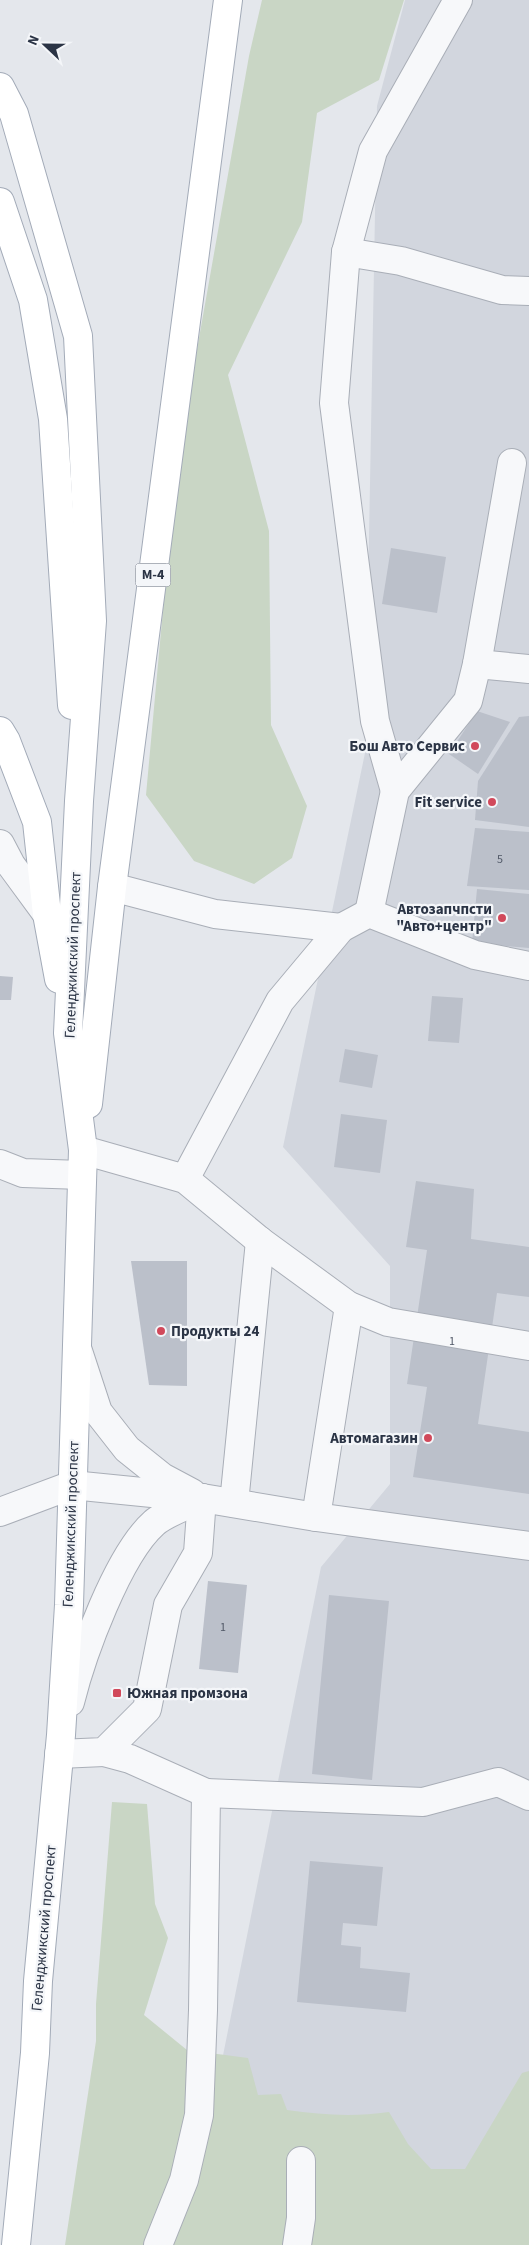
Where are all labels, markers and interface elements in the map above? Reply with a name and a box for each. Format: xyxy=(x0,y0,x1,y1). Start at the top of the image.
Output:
north arrow xyxy=(20,20,70,70)
text: N xyxy=(23,32,45,49)
road number: М-4 xyxy=(136,564,170,586)
place label: Бош Авто Сервис xyxy=(349,736,465,757)
marker: Бош Авто Сервис xyxy=(469,740,481,752)
place label: Fit service xyxy=(414,792,482,813)
marker: Fit service xyxy=(486,796,498,808)
house number: 5 xyxy=(497,851,503,868)
street label: Геленджикский проспект xyxy=(60,871,86,1039)
place label: Автозапчпсти "Авто+центр" xyxy=(396,899,492,937)
marker: Автозапчпсти "Авто+центр" xyxy=(496,912,508,924)
place label: Продукты 24 xyxy=(171,1321,260,1342)
marker: Продукты 24 xyxy=(155,1325,167,1337)
house number: 1 xyxy=(449,1333,455,1350)
place label: Автомагазин xyxy=(329,1428,418,1449)
marker: Автомагазин xyxy=(422,1432,434,1444)
street label: Геленджикский проспект xyxy=(58,1440,84,1608)
house number: 1 xyxy=(220,1619,226,1636)
place label: Южная промзона xyxy=(127,1683,248,1704)
marker: Южная промзона xyxy=(111,1687,123,1699)
street label: Геленджикский проспект xyxy=(26,1844,62,2012)

